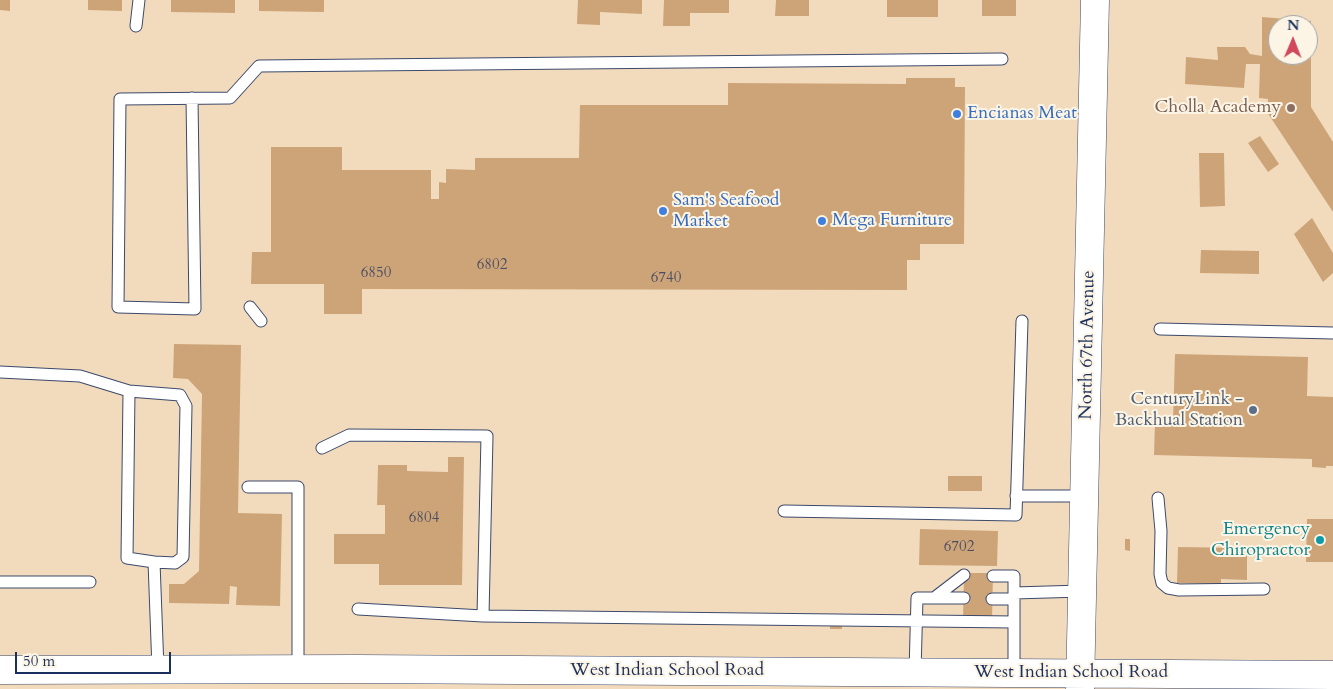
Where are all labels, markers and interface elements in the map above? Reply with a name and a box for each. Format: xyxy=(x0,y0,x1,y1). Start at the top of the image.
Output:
north arrow xyxy=(1268,15,1318,65)
text: N xyxy=(1287,16,1299,35)
place label: Cholla Academy xyxy=(1155,97,1281,119)
marker: Cholla Academy xyxy=(1285,102,1297,114)
place label: Encianas Meat xyxy=(967,103,1077,125)
marker: Encianas Meat xyxy=(951,108,963,120)
place label: Sam's Seafood Market xyxy=(673,190,779,232)
marker: Sam's Seafood Market xyxy=(657,205,669,217)
place label: Mega Furniture xyxy=(832,210,952,232)
marker: Mega Furniture xyxy=(816,215,828,227)
house number: 6802 xyxy=(477,257,507,275)
house number: 6850 xyxy=(361,265,391,283)
house number: 6740 xyxy=(651,270,681,288)
street label: North 67th Avenue xyxy=(1076,270,1100,420)
place label: CenturyLink - Backhual Station xyxy=(1115,389,1243,432)
marker: CenturyLink - Backhual Station xyxy=(1247,404,1259,416)
house number: 6804 xyxy=(409,510,439,528)
place label: Emergency Chiropractor xyxy=(1211,519,1310,562)
marker: Emergency Chiropractor xyxy=(1314,534,1326,546)
house number: 6702 xyxy=(944,539,974,557)
scale bar xyxy=(18,642,174,674)
text: 50 m xyxy=(23,651,55,671)
street label: West Indian School Road xyxy=(570,660,764,682)
street label: West Indian School Road xyxy=(974,662,1168,684)

